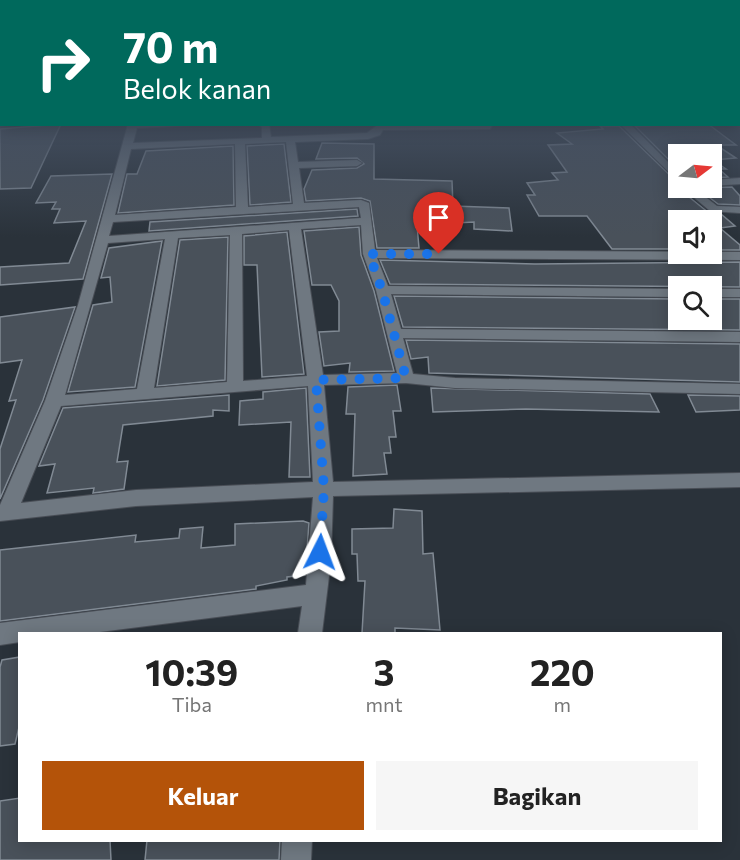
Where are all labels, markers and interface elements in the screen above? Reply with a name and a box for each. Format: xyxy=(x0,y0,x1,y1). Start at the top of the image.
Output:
text: 70 m xyxy=(123,20,218,72)
icon: right xyxy=(24,24,102,102)
text: Belok kanan xyxy=(123,72,271,105)
north arrow xyxy=(668,144,722,198)
map controls xyxy=(668,144,722,330)
pin xyxy=(413,192,464,254)
icon: arrive xyxy=(422,201,455,234)
button: sound xyxy=(668,210,722,264)
button: search xyxy=(668,276,722,330)
position arrow xyxy=(288,520,352,584)
text: 10:39 xyxy=(145,649,238,693)
text: 3 xyxy=(374,649,395,693)
text: 220 xyxy=(530,649,595,693)
text: Tiba xyxy=(172,692,212,716)
text: mnt xyxy=(366,692,403,716)
text: m xyxy=(554,692,571,716)
button: Keluar xyxy=(42,761,364,830)
button: Bagikan xyxy=(376,761,698,830)

